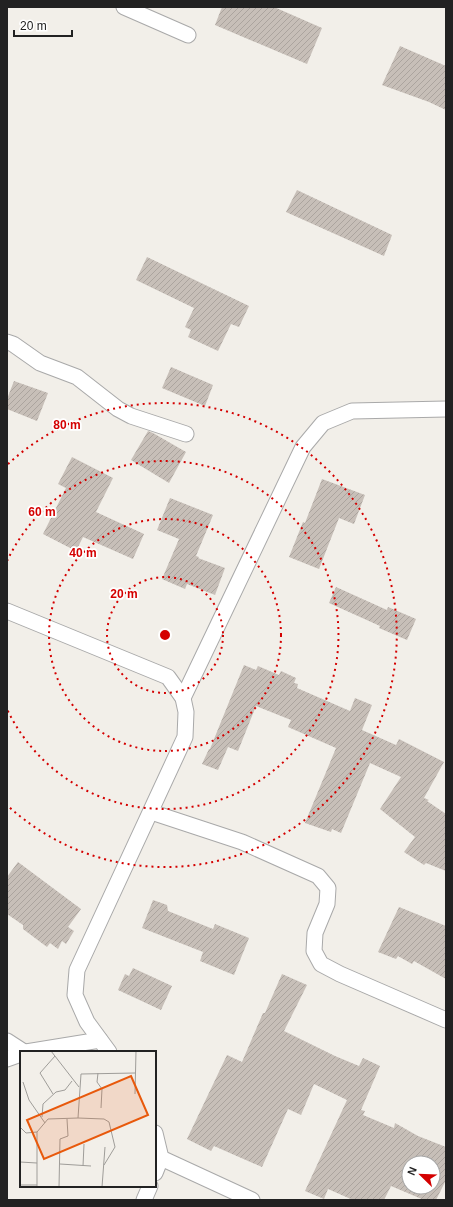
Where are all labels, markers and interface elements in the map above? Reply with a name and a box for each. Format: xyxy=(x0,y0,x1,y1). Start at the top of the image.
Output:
scale bar xyxy=(14,12,72,38)
text: 20 m xyxy=(20,19,47,33)
text: 80 m xyxy=(53,418,81,432)
text: 60 m xyxy=(28,505,56,519)
text: 40 m xyxy=(69,546,97,560)
text: 20 m xyxy=(110,587,138,601)
centre of rings xyxy=(158,628,172,642)
inset map xyxy=(20,1051,156,1187)
north arrow xyxy=(401,1155,441,1195)
text: N xyxy=(405,1165,419,1177)

